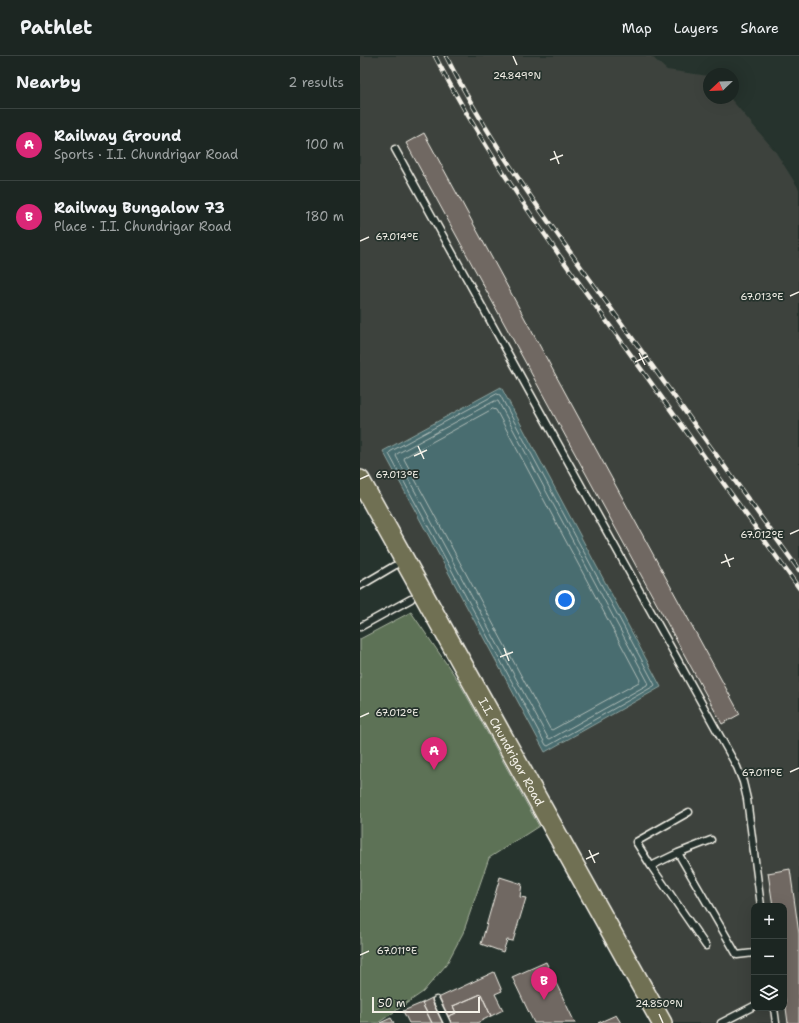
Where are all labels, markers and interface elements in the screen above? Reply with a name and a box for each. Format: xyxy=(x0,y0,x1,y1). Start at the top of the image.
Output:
text: Pathlet xyxy=(20,15,92,40)
text: Map xyxy=(622,19,652,37)
text: Layers xyxy=(674,19,718,37)
text: Share xyxy=(740,19,779,37)
north arrow xyxy=(703,68,739,104)
text: 24.849°N xyxy=(493,69,541,82)
text: Nearby xyxy=(16,71,81,93)
text: 2 results xyxy=(288,74,344,91)
text: Railway Ground xyxy=(54,126,181,146)
text: A xyxy=(24,136,34,153)
text: 100 m xyxy=(305,136,344,153)
text: Sports · I.I. Chundrigar Road xyxy=(54,146,238,163)
text: Railway Bungalow 73 xyxy=(54,198,225,218)
text: B xyxy=(25,208,33,225)
text: 180 m xyxy=(305,208,344,225)
text: Place · I.I. Chundrigar Road xyxy=(54,218,232,235)
text: 67.014°E xyxy=(375,230,419,243)
text: 67.013°E xyxy=(740,290,784,303)
text: 67.013°E xyxy=(375,468,419,481)
text: 67.012°E xyxy=(740,528,784,541)
your location xyxy=(555,590,575,610)
street label: I.I. Chundrigar Road xyxy=(475,695,548,809)
text: 67.012°E xyxy=(375,706,419,719)
pin: A xyxy=(421,737,447,770)
text: 67.011°E xyxy=(742,766,782,779)
map controls xyxy=(751,903,787,1011)
button: + xyxy=(751,903,787,939)
button: − xyxy=(751,939,787,975)
text: 67.011°E xyxy=(377,944,417,957)
pin: B xyxy=(531,967,557,1000)
button: layers xyxy=(751,975,787,1011)
scale bar xyxy=(372,995,480,1014)
text: 50 m xyxy=(378,996,406,1011)
text: 24.850°N xyxy=(635,997,683,1010)

